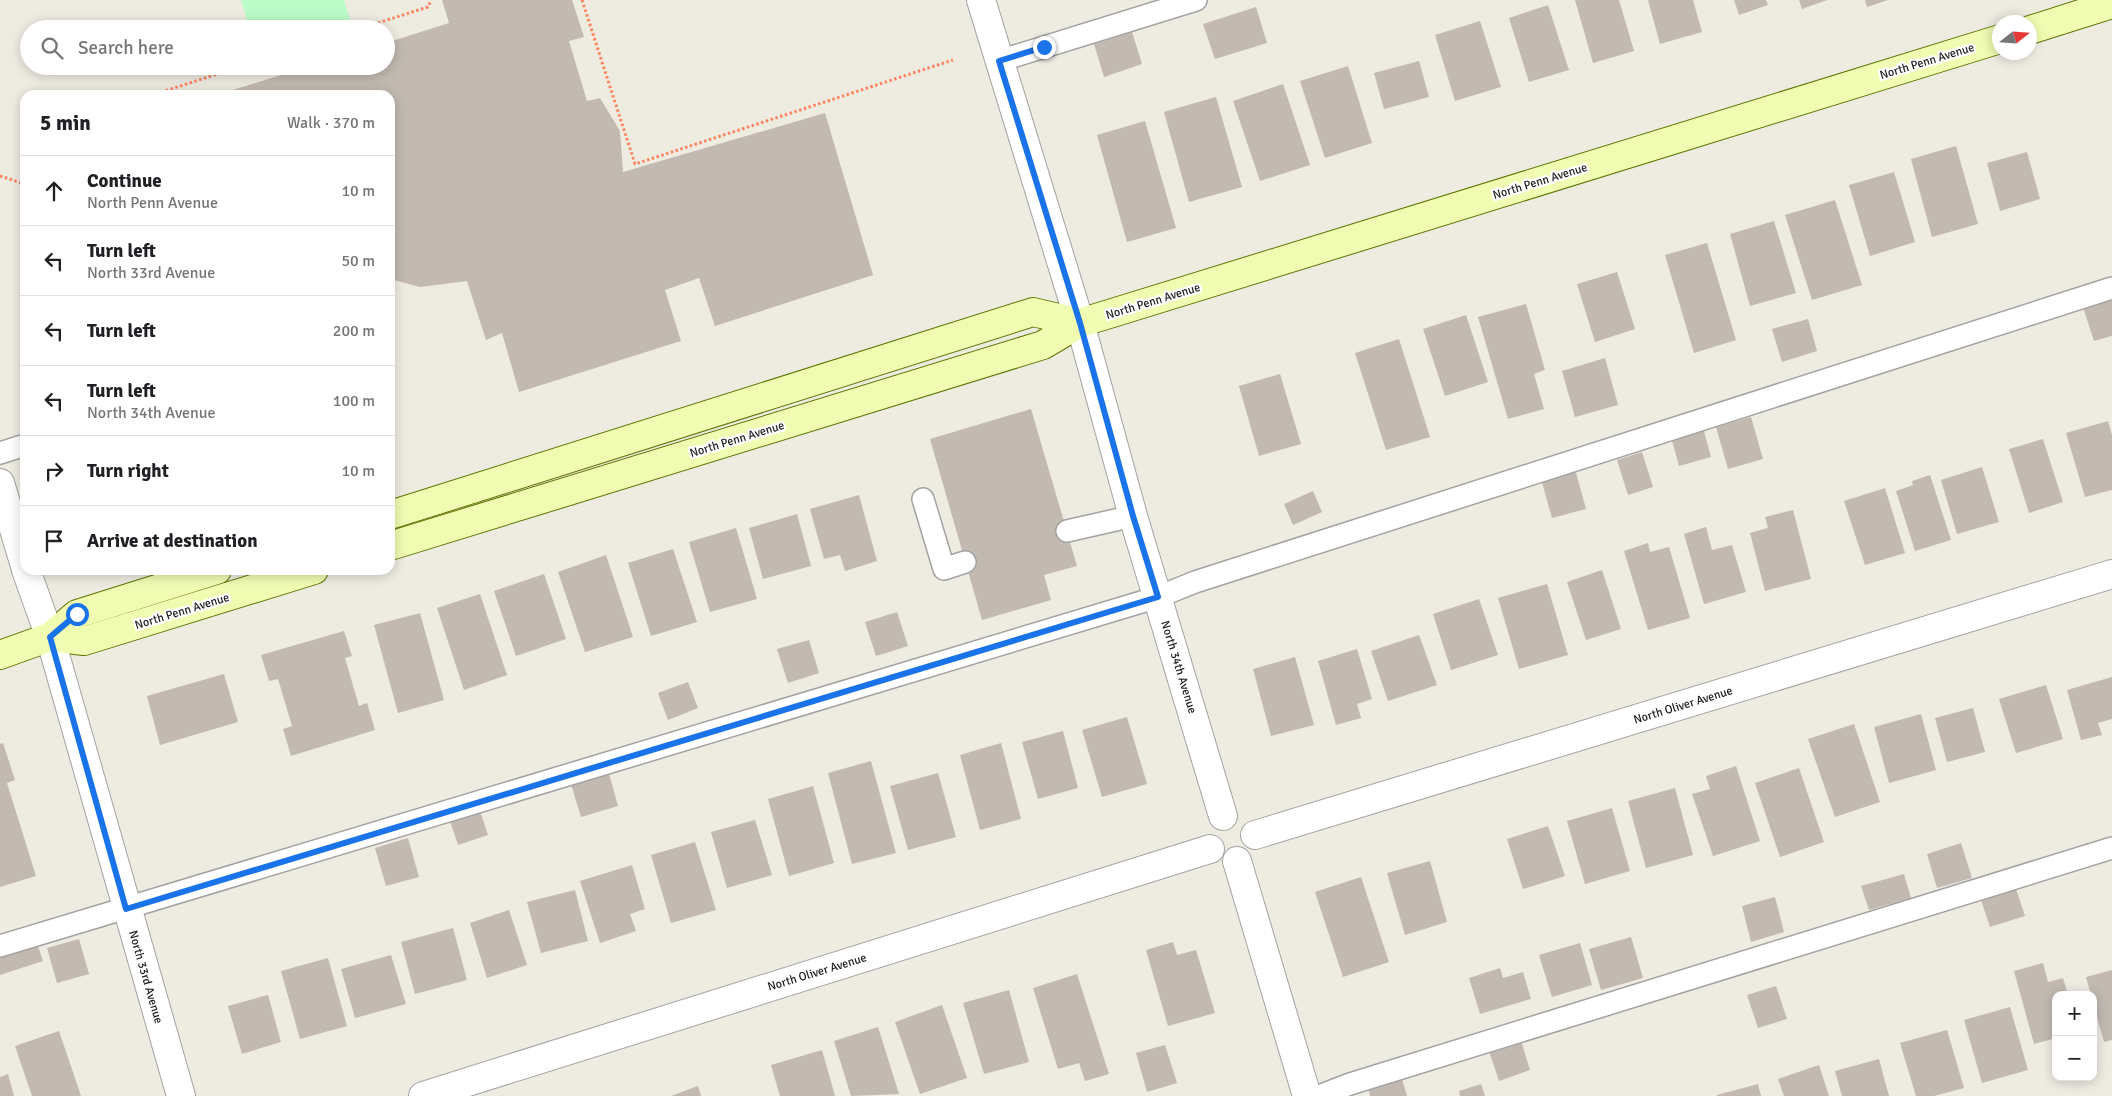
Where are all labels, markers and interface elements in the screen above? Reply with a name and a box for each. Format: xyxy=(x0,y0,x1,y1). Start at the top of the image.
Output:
north arrow xyxy=(1992,15,2037,60)
search box xyxy=(20,20,395,75)
icon: search xyxy=(38,34,66,62)
text: Search here xyxy=(78,36,174,60)
route end xyxy=(1033,36,1056,59)
street label: North Penn Avenue xyxy=(1878,40,1976,83)
text: 5 min xyxy=(40,110,91,136)
text: Walk · 370 m xyxy=(287,113,375,133)
street label: North Penn Avenue xyxy=(1491,160,1589,203)
text: Continue xyxy=(87,169,162,193)
icon: ahead xyxy=(40,177,68,205)
text: 10 m xyxy=(341,181,375,201)
text: North Penn Avenue xyxy=(87,193,218,213)
text: Turn left xyxy=(87,239,156,263)
icon: left xyxy=(40,247,68,275)
text: 50 m xyxy=(341,251,375,271)
text: North 33rd Avenue xyxy=(87,263,215,283)
street label: North Penn Avenue xyxy=(1104,280,1202,323)
icon: left xyxy=(40,317,68,345)
text: Turn left xyxy=(87,319,156,343)
text: 200 m xyxy=(333,321,375,341)
text: Turn left xyxy=(87,379,156,403)
icon: left xyxy=(40,387,68,415)
text: 100 m xyxy=(333,391,375,411)
text: North 34th Avenue xyxy=(87,403,215,423)
street label: North Penn Avenue xyxy=(688,418,786,461)
icon: right xyxy=(40,457,68,485)
text: Turn right xyxy=(87,459,169,483)
text: 10 m xyxy=(341,461,375,481)
icon: arrive xyxy=(40,527,68,555)
text: Arrive at destination xyxy=(87,529,258,553)
street label: North Penn Avenue xyxy=(133,590,231,633)
route start xyxy=(66,603,89,626)
street label: North 34th Avenue xyxy=(1157,619,1200,715)
street label: North Oliver Avenue xyxy=(1632,683,1735,728)
street label: North 33rd Avenue xyxy=(125,929,166,1025)
street label: North Oliver Avenue xyxy=(766,950,869,995)
map controls xyxy=(2052,991,2097,1081)
button: + xyxy=(2052,991,2097,1036)
button: − xyxy=(2052,1036,2097,1081)

